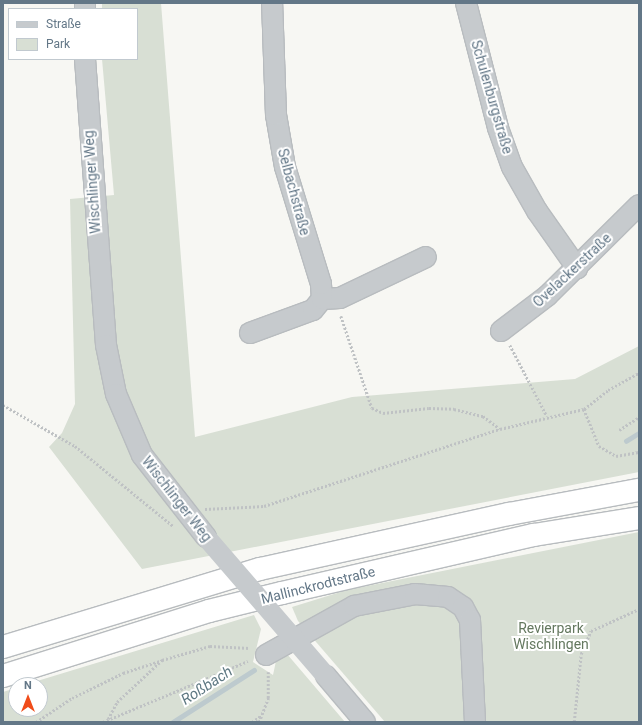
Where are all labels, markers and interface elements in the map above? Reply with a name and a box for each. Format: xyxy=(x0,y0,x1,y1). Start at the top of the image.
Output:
legend xyxy=(8,8,138,60)
text: Straße xyxy=(46,17,81,31)
text: Park xyxy=(46,37,70,51)
street label: Schulenburgstraße xyxy=(468,38,516,156)
street label: Wischlinger Weg xyxy=(80,130,104,234)
street label: Selbachstraße xyxy=(274,147,314,237)
street label: Ovelackerstraße xyxy=(529,229,615,311)
street label: Wischlinger Weg xyxy=(138,453,216,545)
street label: Mallinckrodtstraße xyxy=(259,563,377,607)
park label: Revierpark Wischlingen xyxy=(513,620,589,652)
water label: Roßbach xyxy=(178,663,236,709)
north arrow xyxy=(8,677,48,717)
text: N xyxy=(24,679,32,692)

